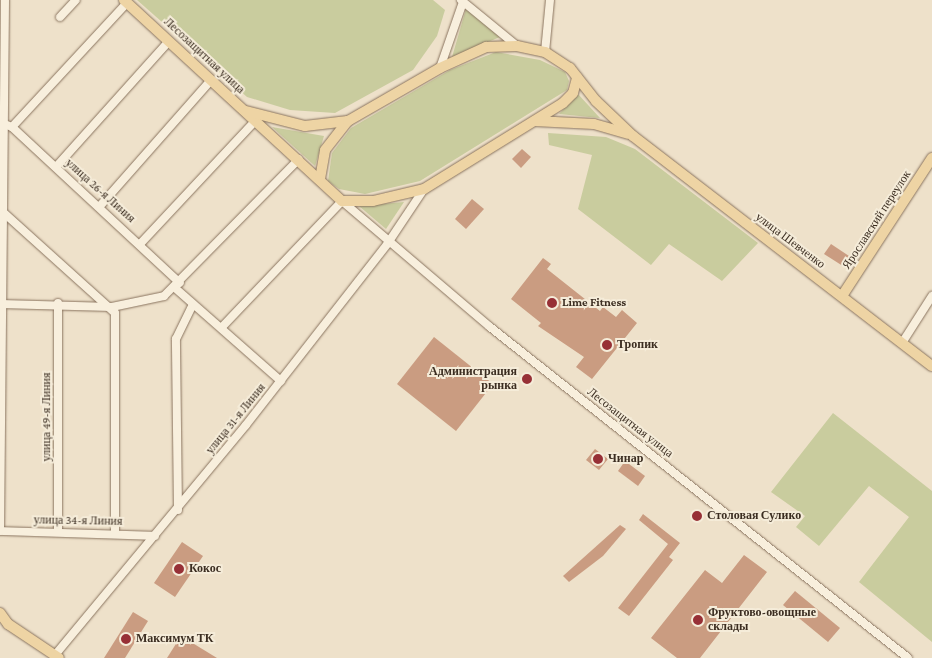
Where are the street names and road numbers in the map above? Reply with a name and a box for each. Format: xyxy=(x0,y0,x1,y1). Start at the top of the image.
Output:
street label: Лесозащитная улица xyxy=(161,15,247,97)
street label: улица 26-я Линия xyxy=(62,156,138,226)
street label: Ярославский переулок xyxy=(840,168,914,272)
street label: улица Шевченко xyxy=(752,210,828,272)
street label: улица 49-я Линия xyxy=(40,372,54,462)
street label: улица 31-я Линия xyxy=(203,381,269,457)
street label: Лесозащитная улица xyxy=(584,385,676,461)
street label: улица 34-я Линия xyxy=(33,513,123,529)

